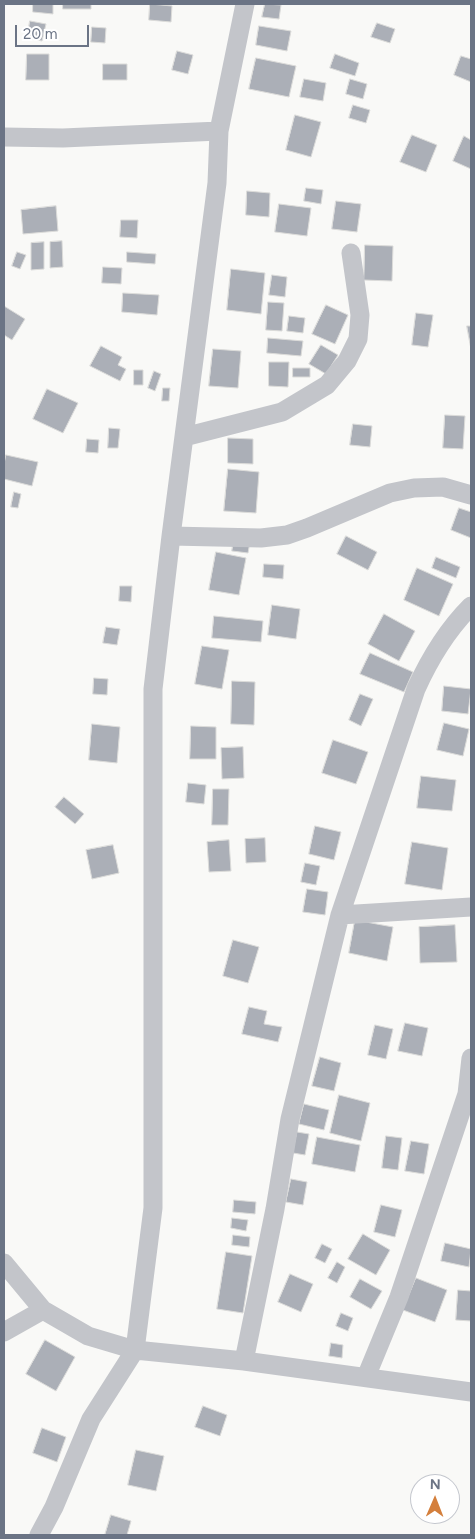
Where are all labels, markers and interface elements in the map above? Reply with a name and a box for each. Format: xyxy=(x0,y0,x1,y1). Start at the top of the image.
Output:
scale bar xyxy=(18,15,91,47)
text: 20 m xyxy=(23,25,57,43)
north arrow xyxy=(410,1474,460,1524)
text: N xyxy=(430,1476,441,1493)

